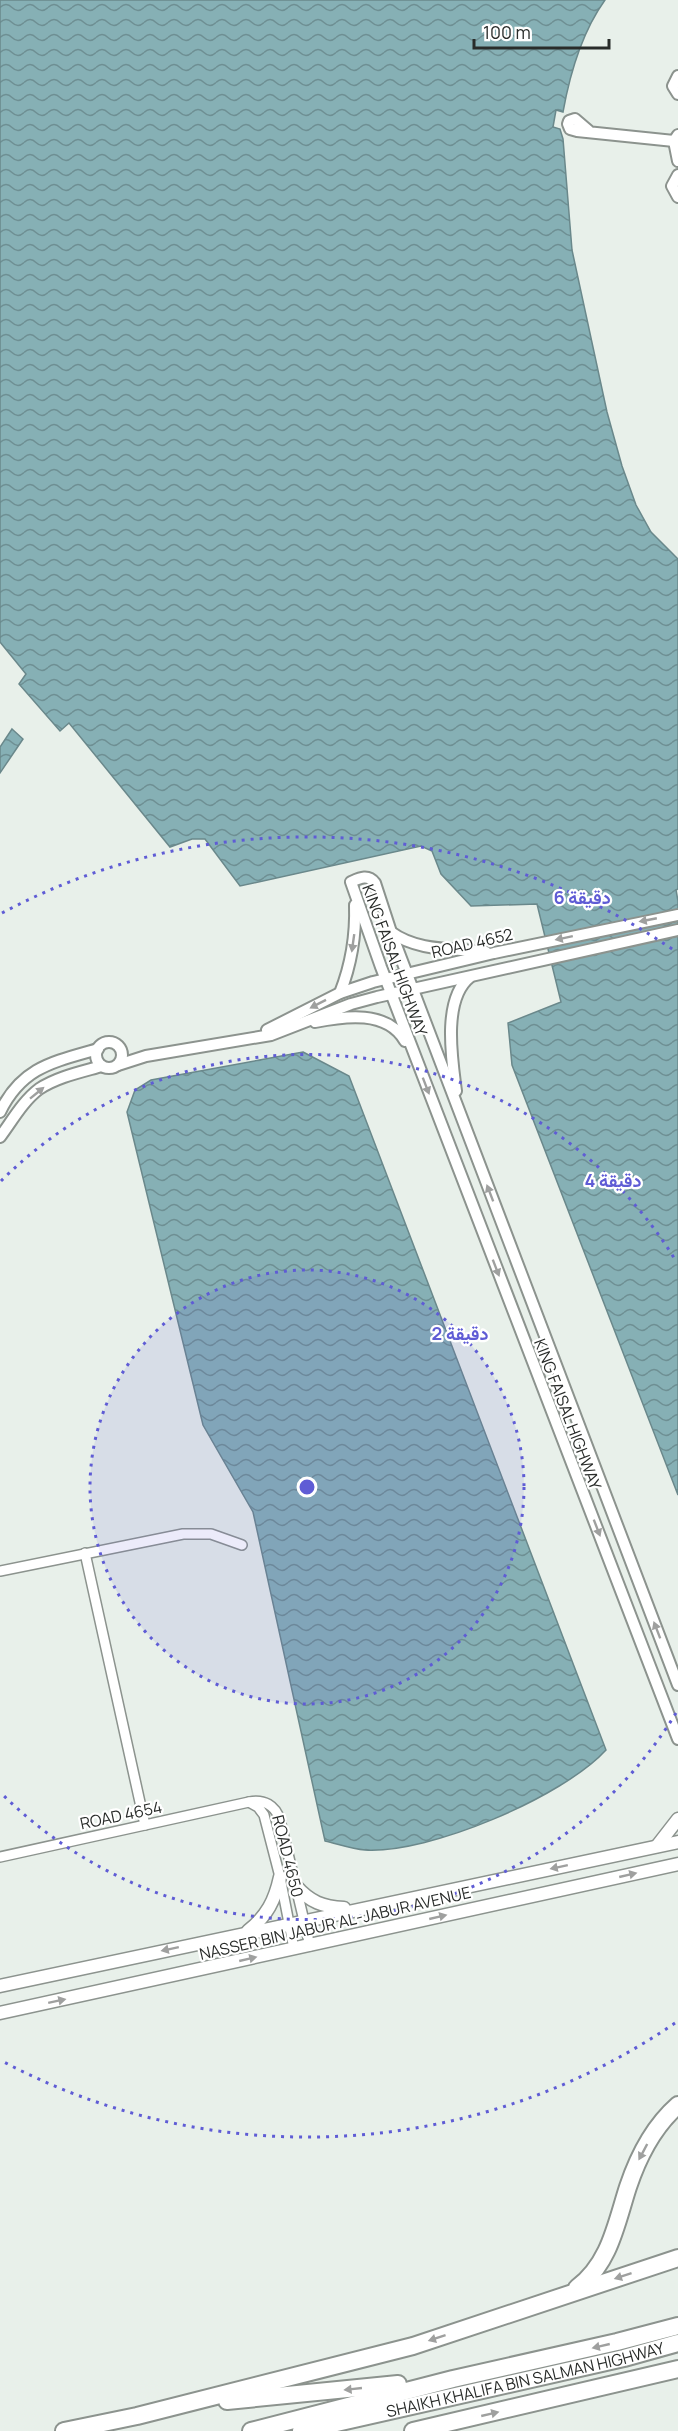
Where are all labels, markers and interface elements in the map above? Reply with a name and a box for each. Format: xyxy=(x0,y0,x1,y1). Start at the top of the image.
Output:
scale bar xyxy=(474,12,609,50)
text: 100 m xyxy=(483,20,531,44)
street label: KING FAISAL HIGHWAY xyxy=(357,881,433,1039)
text: 6 دقيقة xyxy=(553,885,611,909)
one-way arrow xyxy=(639,916,658,925)
street label: ROAD 4652 xyxy=(429,923,515,963)
one-way arrow xyxy=(349,934,358,953)
one-way arrow xyxy=(554,934,573,943)
one-way arrow xyxy=(310,999,327,1008)
one-way arrow xyxy=(422,1077,431,1095)
one-way arrow xyxy=(29,1086,45,1099)
text: 4 دقيقة xyxy=(584,1168,642,1192)
one-way arrow xyxy=(485,1184,495,1202)
one-way arrow xyxy=(492,1259,501,1277)
text: 2 دقيقة xyxy=(432,1321,488,1345)
street label: KING FAISAL HIGHWAY xyxy=(529,1335,607,1493)
centre of rings xyxy=(297,1477,317,1497)
one-way arrow xyxy=(592,1520,602,1538)
one-way arrow xyxy=(652,1621,662,1639)
street label: ROAD 4654 xyxy=(78,1796,164,1834)
street label: ROAD 4650 xyxy=(267,1813,309,1899)
one-way arrow xyxy=(549,1863,568,1872)
one-way arrow xyxy=(619,1870,638,1879)
street label: NASSER BIN JABUR AL-JABUR AVENUE xyxy=(197,1881,473,1965)
one-way arrow xyxy=(429,1912,448,1921)
one-way arrow xyxy=(160,1945,179,1954)
one-way arrow xyxy=(238,1954,257,1964)
one-way arrow xyxy=(48,1996,67,2005)
one-way arrow xyxy=(639,2143,649,2161)
one-way arrow xyxy=(613,2272,631,2281)
one-way arrow xyxy=(428,2333,446,2343)
street label: SHAIKH KHALIFA BIN SALMAN HIGHWAY xyxy=(384,2336,667,2422)
one-way arrow xyxy=(592,2341,610,2351)
one-way arrow xyxy=(343,2384,362,2394)
one-way arrow xyxy=(481,2408,500,2418)

